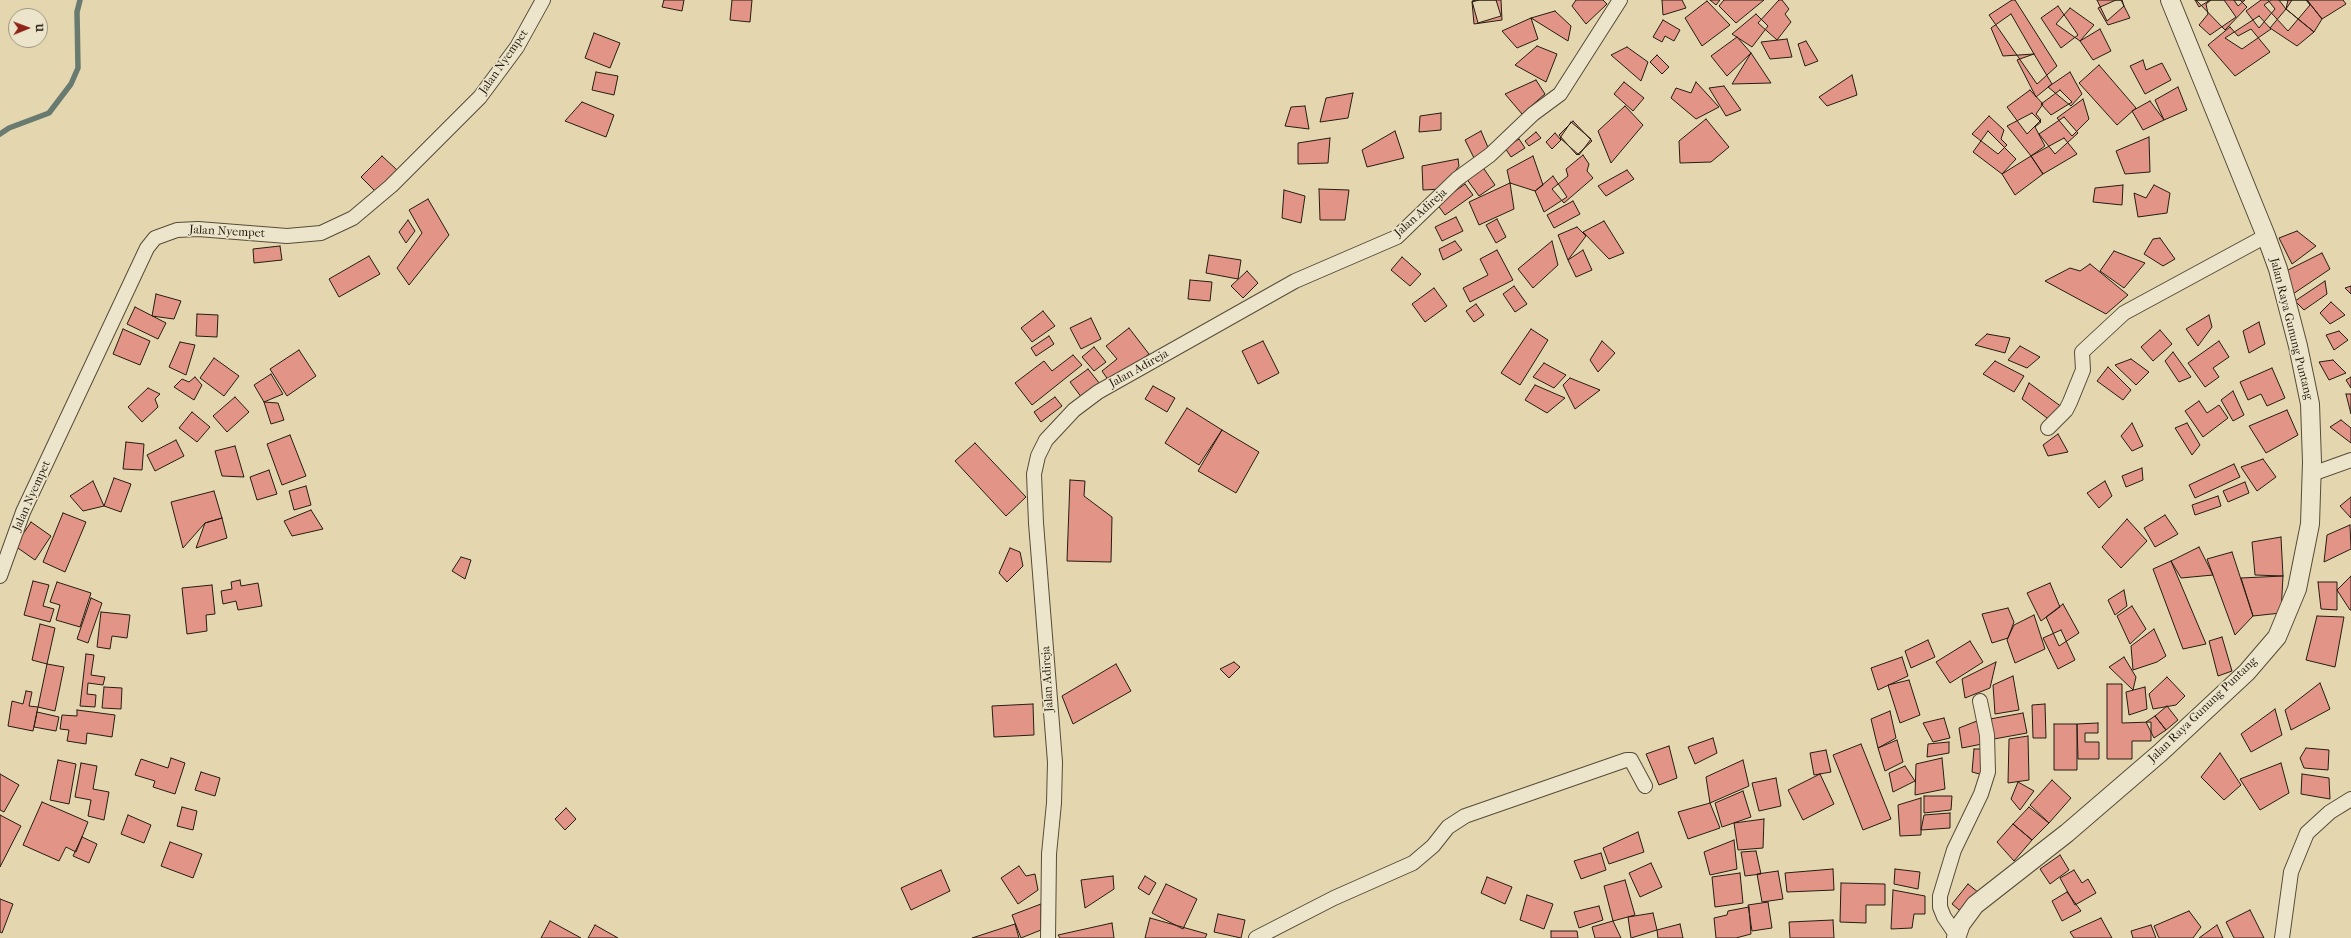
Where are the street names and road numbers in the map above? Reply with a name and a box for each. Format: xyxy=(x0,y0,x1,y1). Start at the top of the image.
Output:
street label: Jalan Nyempet xyxy=(476,27,532,97)
street label: Jalan Adireja xyxy=(1392,186,1450,240)
street label: Jalan Nyempet xyxy=(189,223,265,241)
street label: Jalan Raya Gunung Puntang xyxy=(2266,257,2316,401)
street label: Jalan Adireja xyxy=(1107,347,1171,391)
street label: Jalan Nyempet xyxy=(10,458,54,534)
street label: Jalan Adireja xyxy=(1039,646,1057,712)
street label: Jalan Raya Gunung Puntang xyxy=(2146,654,2260,766)

